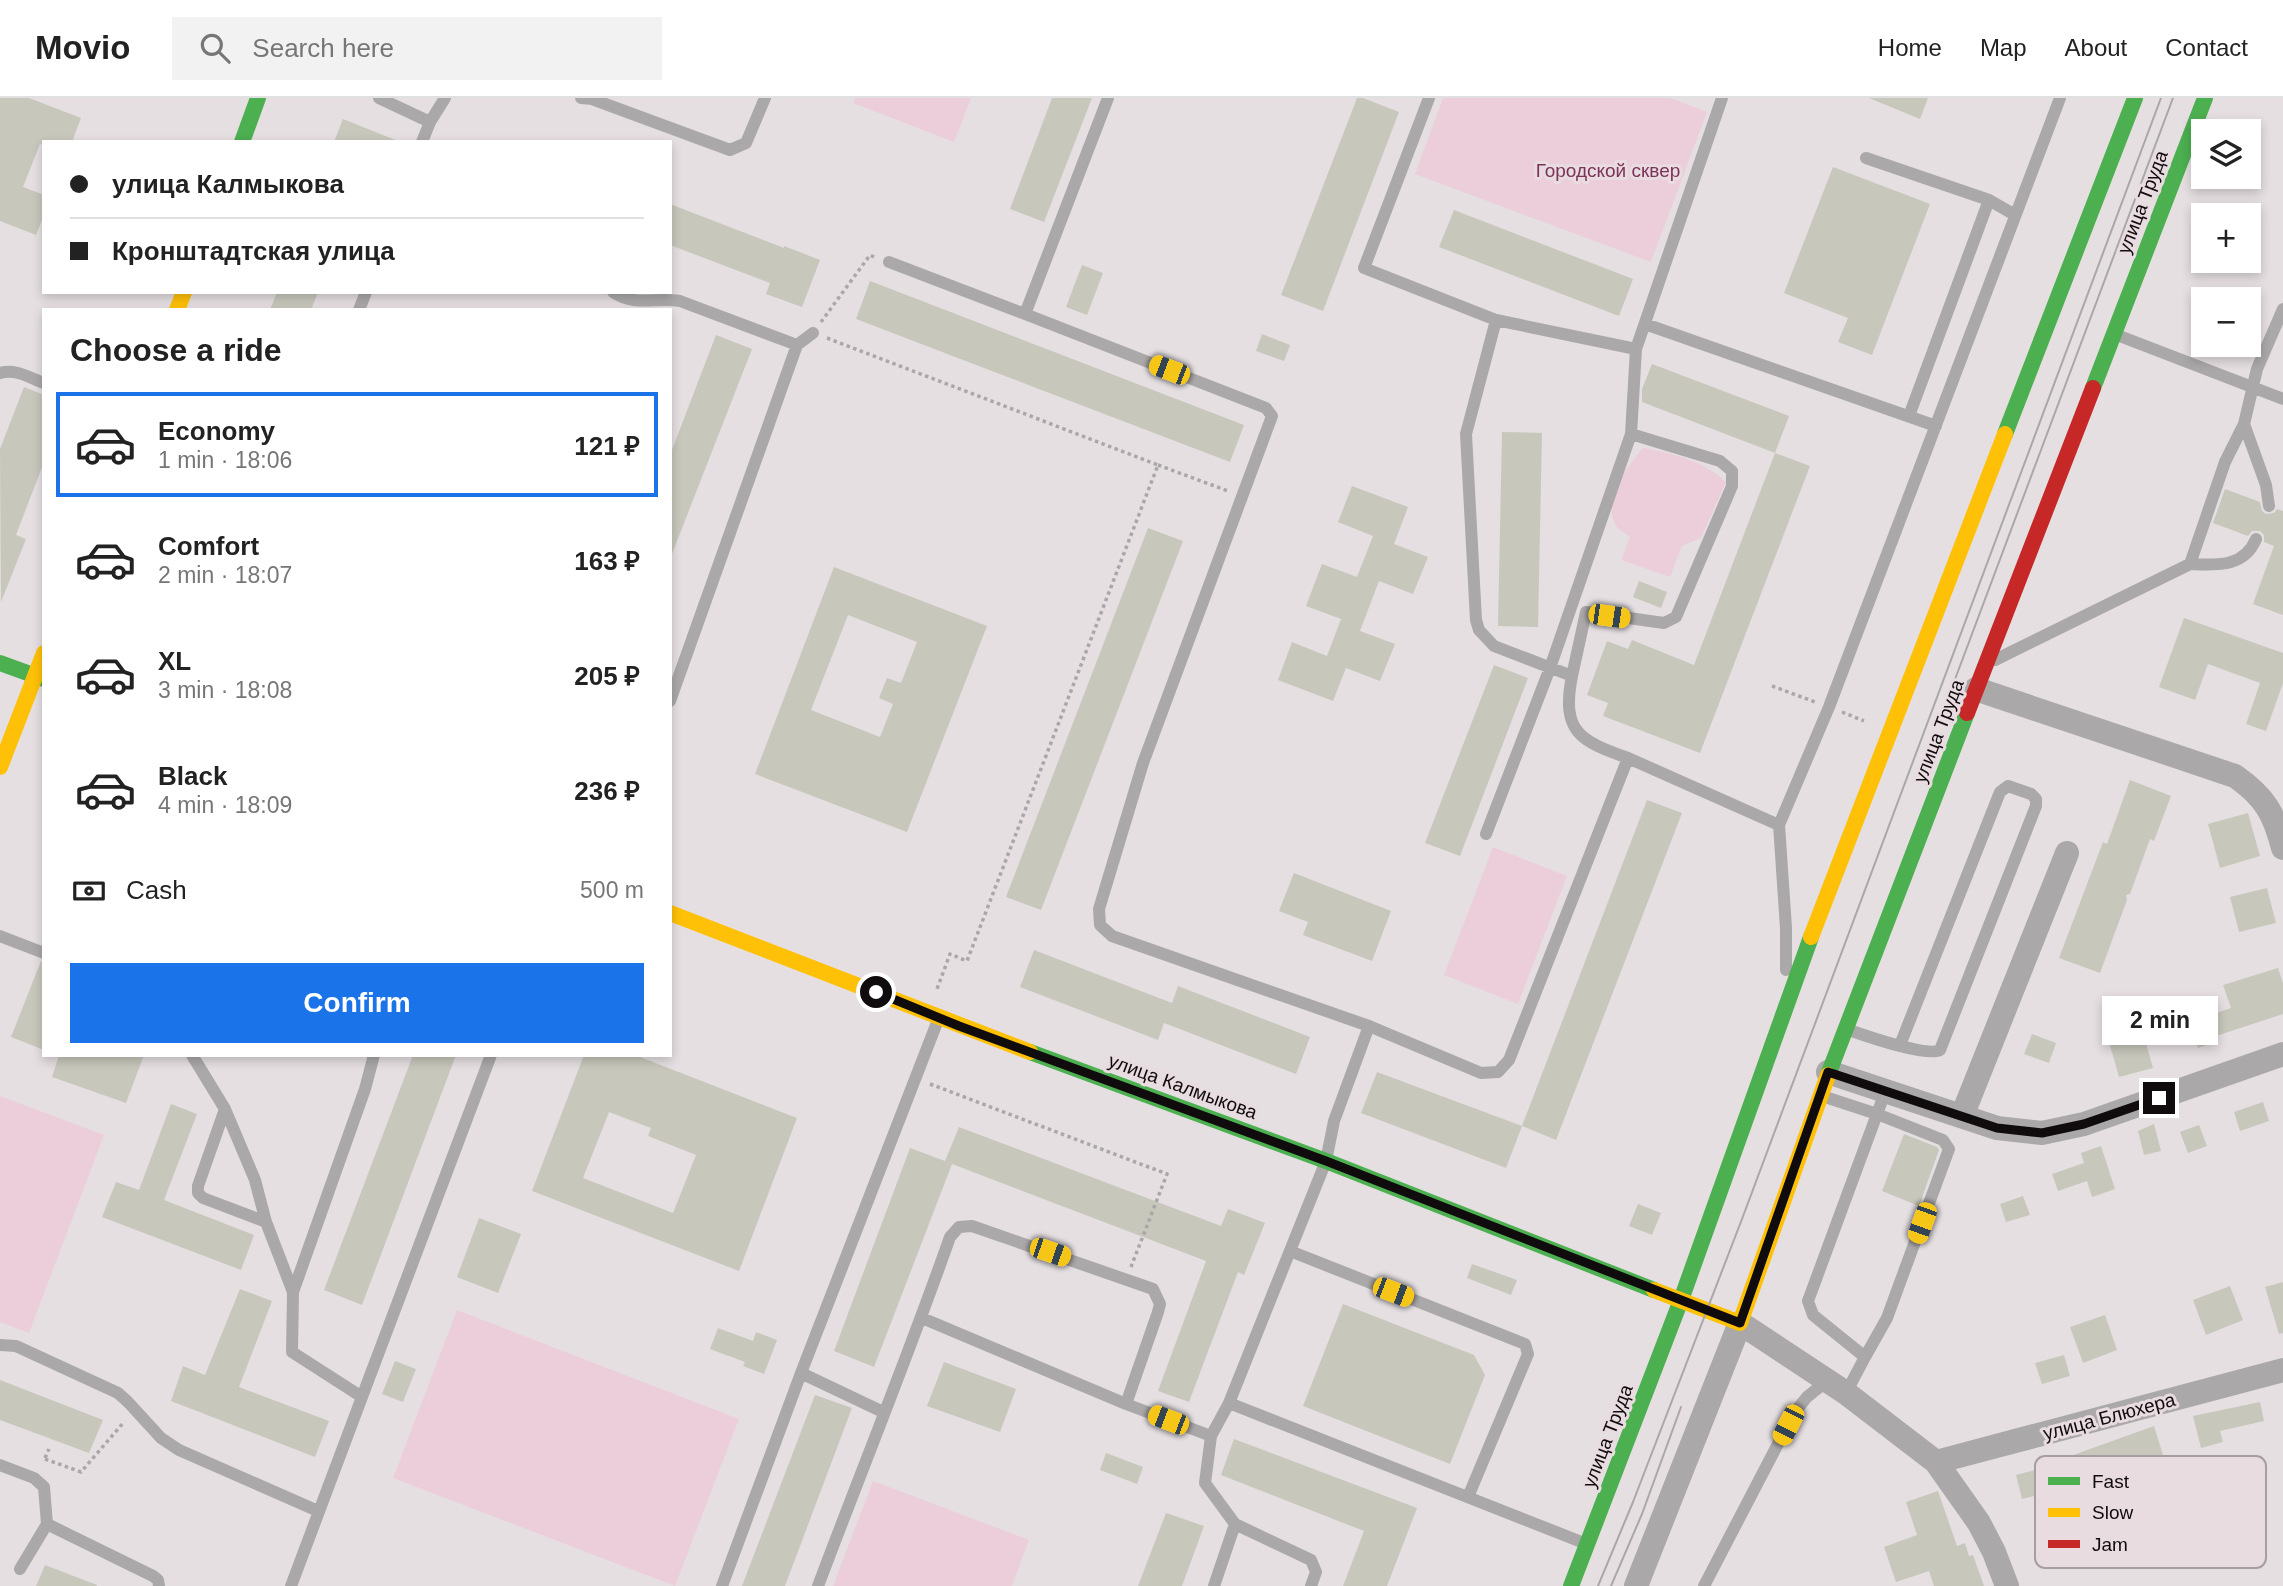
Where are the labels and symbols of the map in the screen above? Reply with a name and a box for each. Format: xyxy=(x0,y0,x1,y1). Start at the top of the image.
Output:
street label: улица Труда xyxy=(2113,147,2172,257)
park label: Городской сквер xyxy=(1536,160,1680,181)
car xyxy=(1146,353,1193,387)
car xyxy=(1587,603,1632,629)
street label: улица Труда xyxy=(1909,676,1968,786)
route start xyxy=(860,976,892,1008)
callout: 2 min xyxy=(2101,996,2217,1046)
street label: улица Калмыкова xyxy=(1106,1050,1260,1123)
route end xyxy=(2143,1082,2175,1114)
car xyxy=(1905,1200,1940,1246)
car xyxy=(1027,1235,1074,1269)
car xyxy=(1370,1275,1417,1309)
street label: улица Труда xyxy=(1578,1381,1637,1491)
street label: улица Блюхера xyxy=(2041,1389,2178,1444)
car xyxy=(1770,1402,1807,1448)
car xyxy=(1145,1403,1192,1437)
legend xyxy=(2035,1456,2266,1568)
text: Fast xyxy=(2092,1471,2130,1492)
text: Slow xyxy=(2092,1502,2133,1523)
text: Jam xyxy=(2092,1534,2128,1555)

